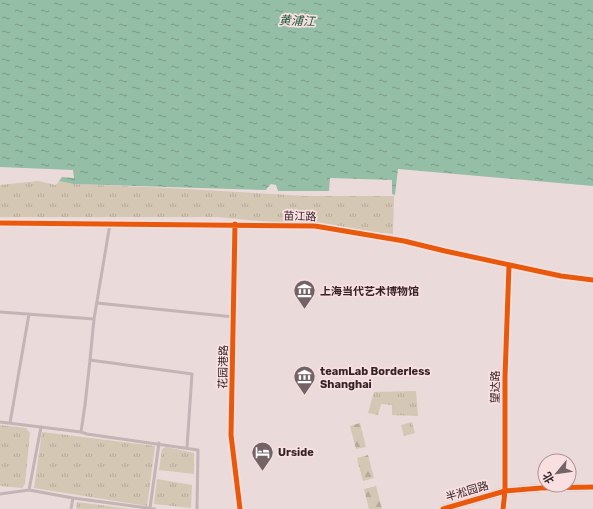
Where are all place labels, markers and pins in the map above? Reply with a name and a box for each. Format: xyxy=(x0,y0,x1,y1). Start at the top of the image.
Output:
museum icon: 上海当代艺术博物馆 xyxy=(291,278,317,311)
place label: 上海当代艺术博物馆 xyxy=(320,285,419,298)
museum icon: teamLab Borderless Shanghai xyxy=(291,364,317,397)
place label: teamLab Borderless Shanghai xyxy=(320,365,430,391)
hotel icon: Urside xyxy=(250,439,276,472)
place label: Urside xyxy=(278,446,314,459)

